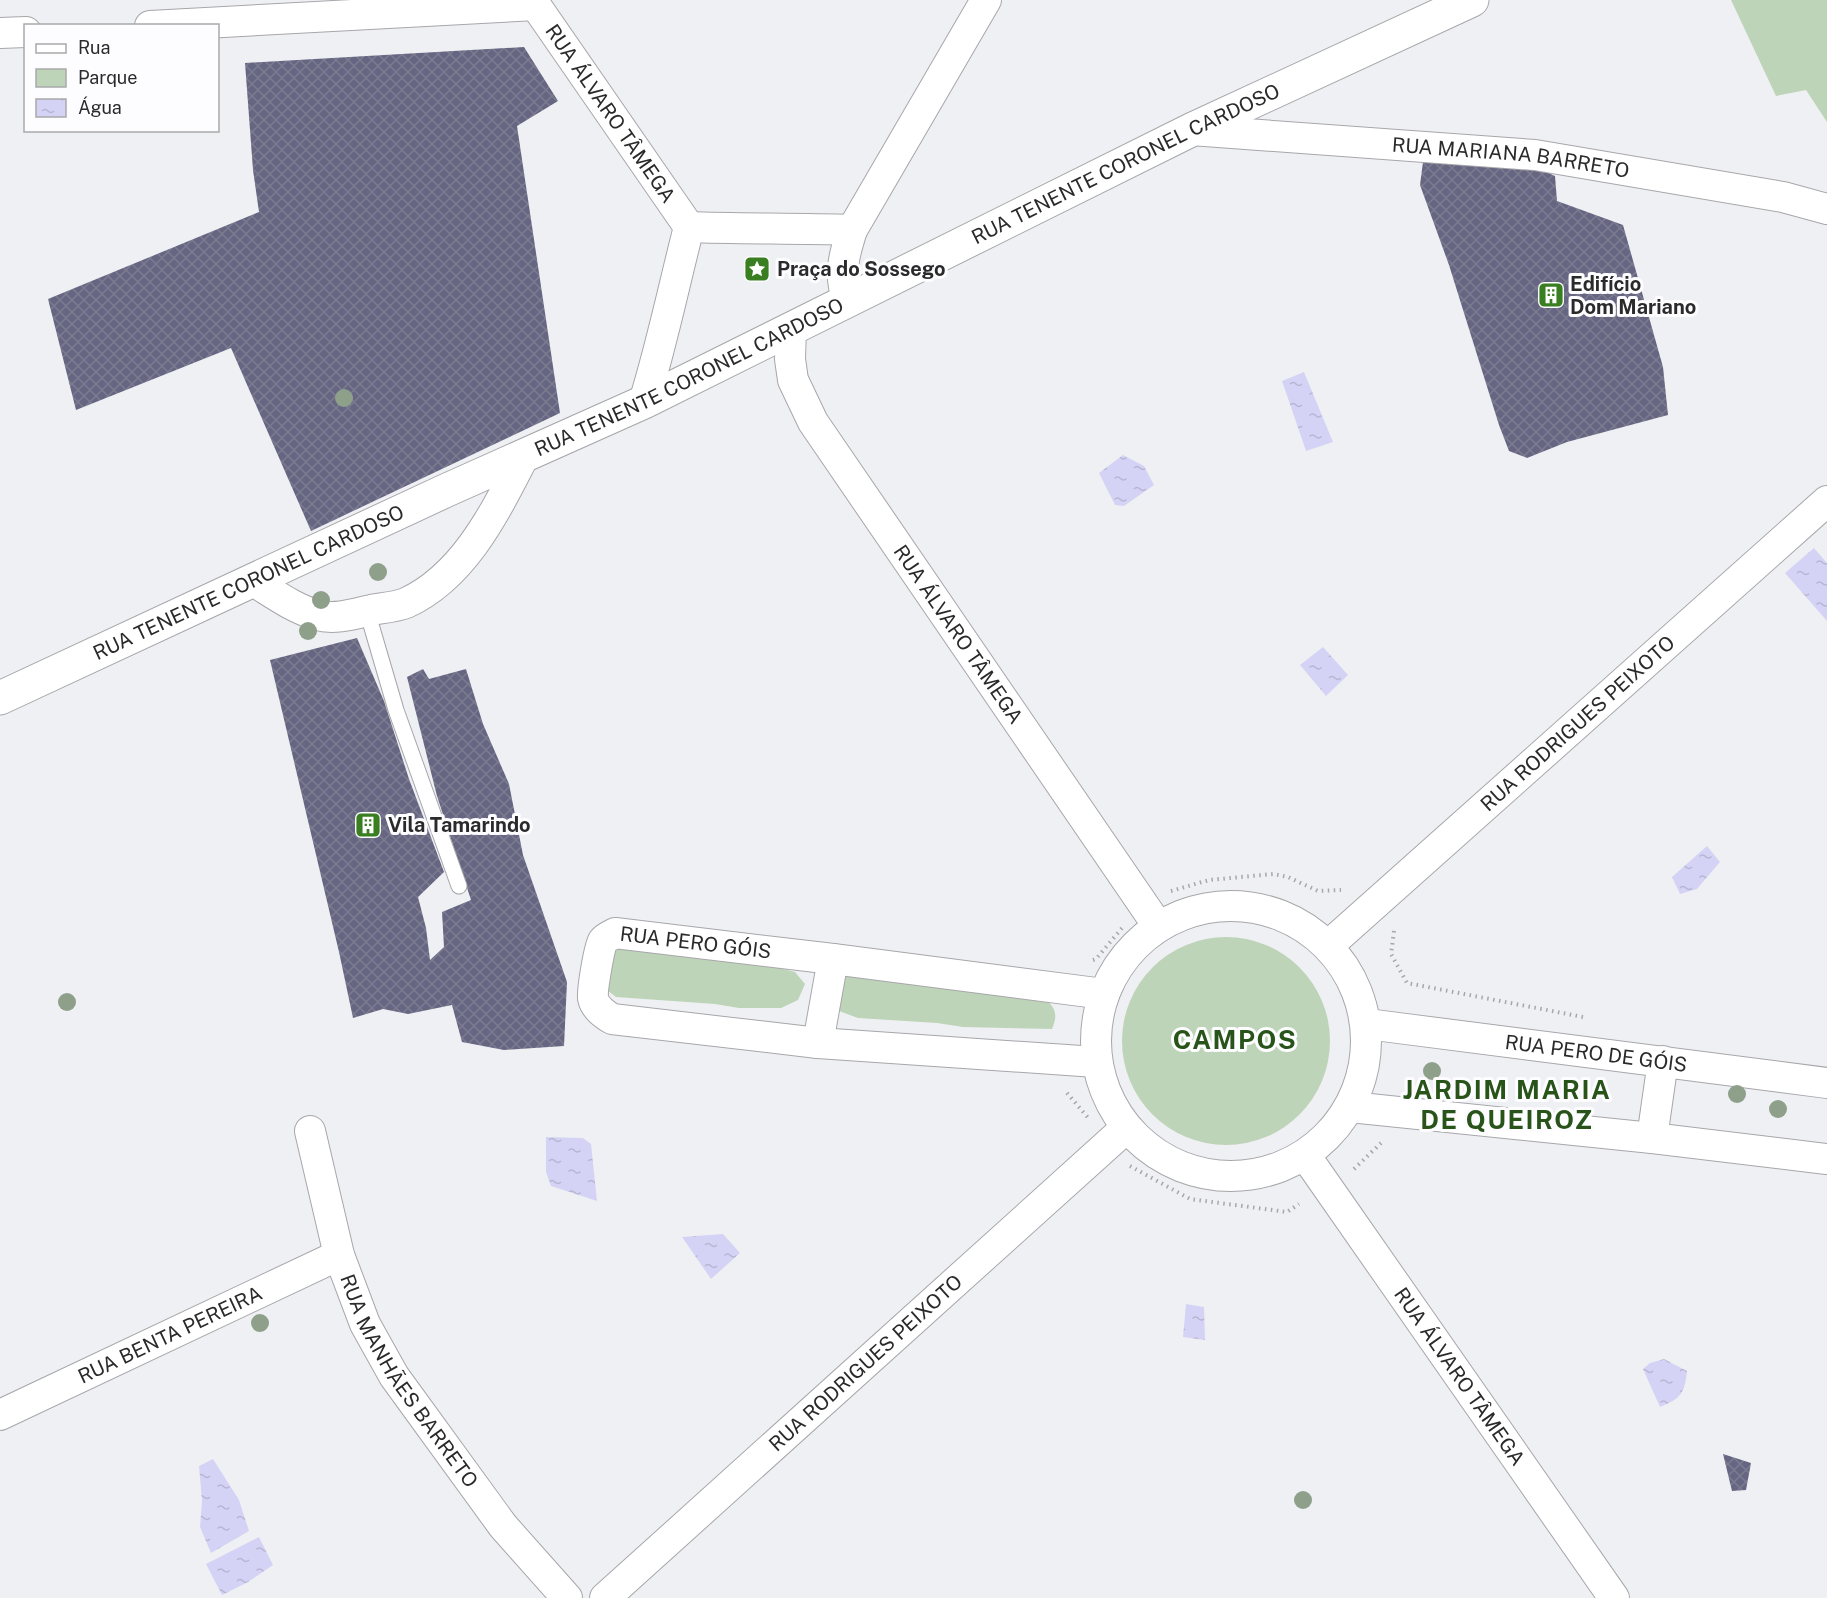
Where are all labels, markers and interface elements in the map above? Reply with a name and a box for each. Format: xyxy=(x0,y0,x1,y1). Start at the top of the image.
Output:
street label: RUA ÁLVARO TÂMEGA xyxy=(540,20,681,207)
legend xyxy=(24,24,219,132)
text: Rua xyxy=(78,37,110,58)
text: Parque xyxy=(78,67,138,88)
street label: RUA TENENTE CORONEL CARDOSO xyxy=(967,79,1283,249)
text: Água xyxy=(78,96,122,118)
street label: RUA MARIANA BARRETO xyxy=(1391,133,1631,183)
place icon: Praça do Sossego xyxy=(742,254,772,284)
place label: Praça do Sossego xyxy=(777,257,946,281)
place label: Edifício Dom Mariano xyxy=(1570,272,1696,319)
building icon: Edifício Dom Mariano xyxy=(1536,280,1566,310)
street label: RUA TENENTE CORONEL CARDOSO xyxy=(531,293,847,461)
street label: RUA TENENTE CORONEL CARDOSO xyxy=(89,500,408,665)
street label: RUA ÁLVARO TÂMEGA xyxy=(889,540,1028,728)
street label: RUA RODRIGUES PEIXOTO xyxy=(1476,631,1680,816)
building icon: Vila Tamarindo xyxy=(353,810,383,840)
place label: Vila Tamarindo xyxy=(388,813,531,837)
street label: RUA PERO GÓIS xyxy=(619,922,773,964)
district label: CAMPOS xyxy=(1173,1024,1297,1055)
street label: RUA PERO DE GÓIS xyxy=(1504,1030,1689,1077)
district label: JARDIM MARIA DE QUEIROZ xyxy=(1403,1074,1611,1135)
street label: RUA RODRIGUES PEIXOTO xyxy=(764,1270,967,1456)
street label: RUA MANHÃES BARRETO xyxy=(335,1271,483,1492)
street label: RUA BENTA PEREIRA xyxy=(74,1281,266,1388)
street label: RUA ÁLVARO TÂMEGA xyxy=(1389,1283,1530,1470)

